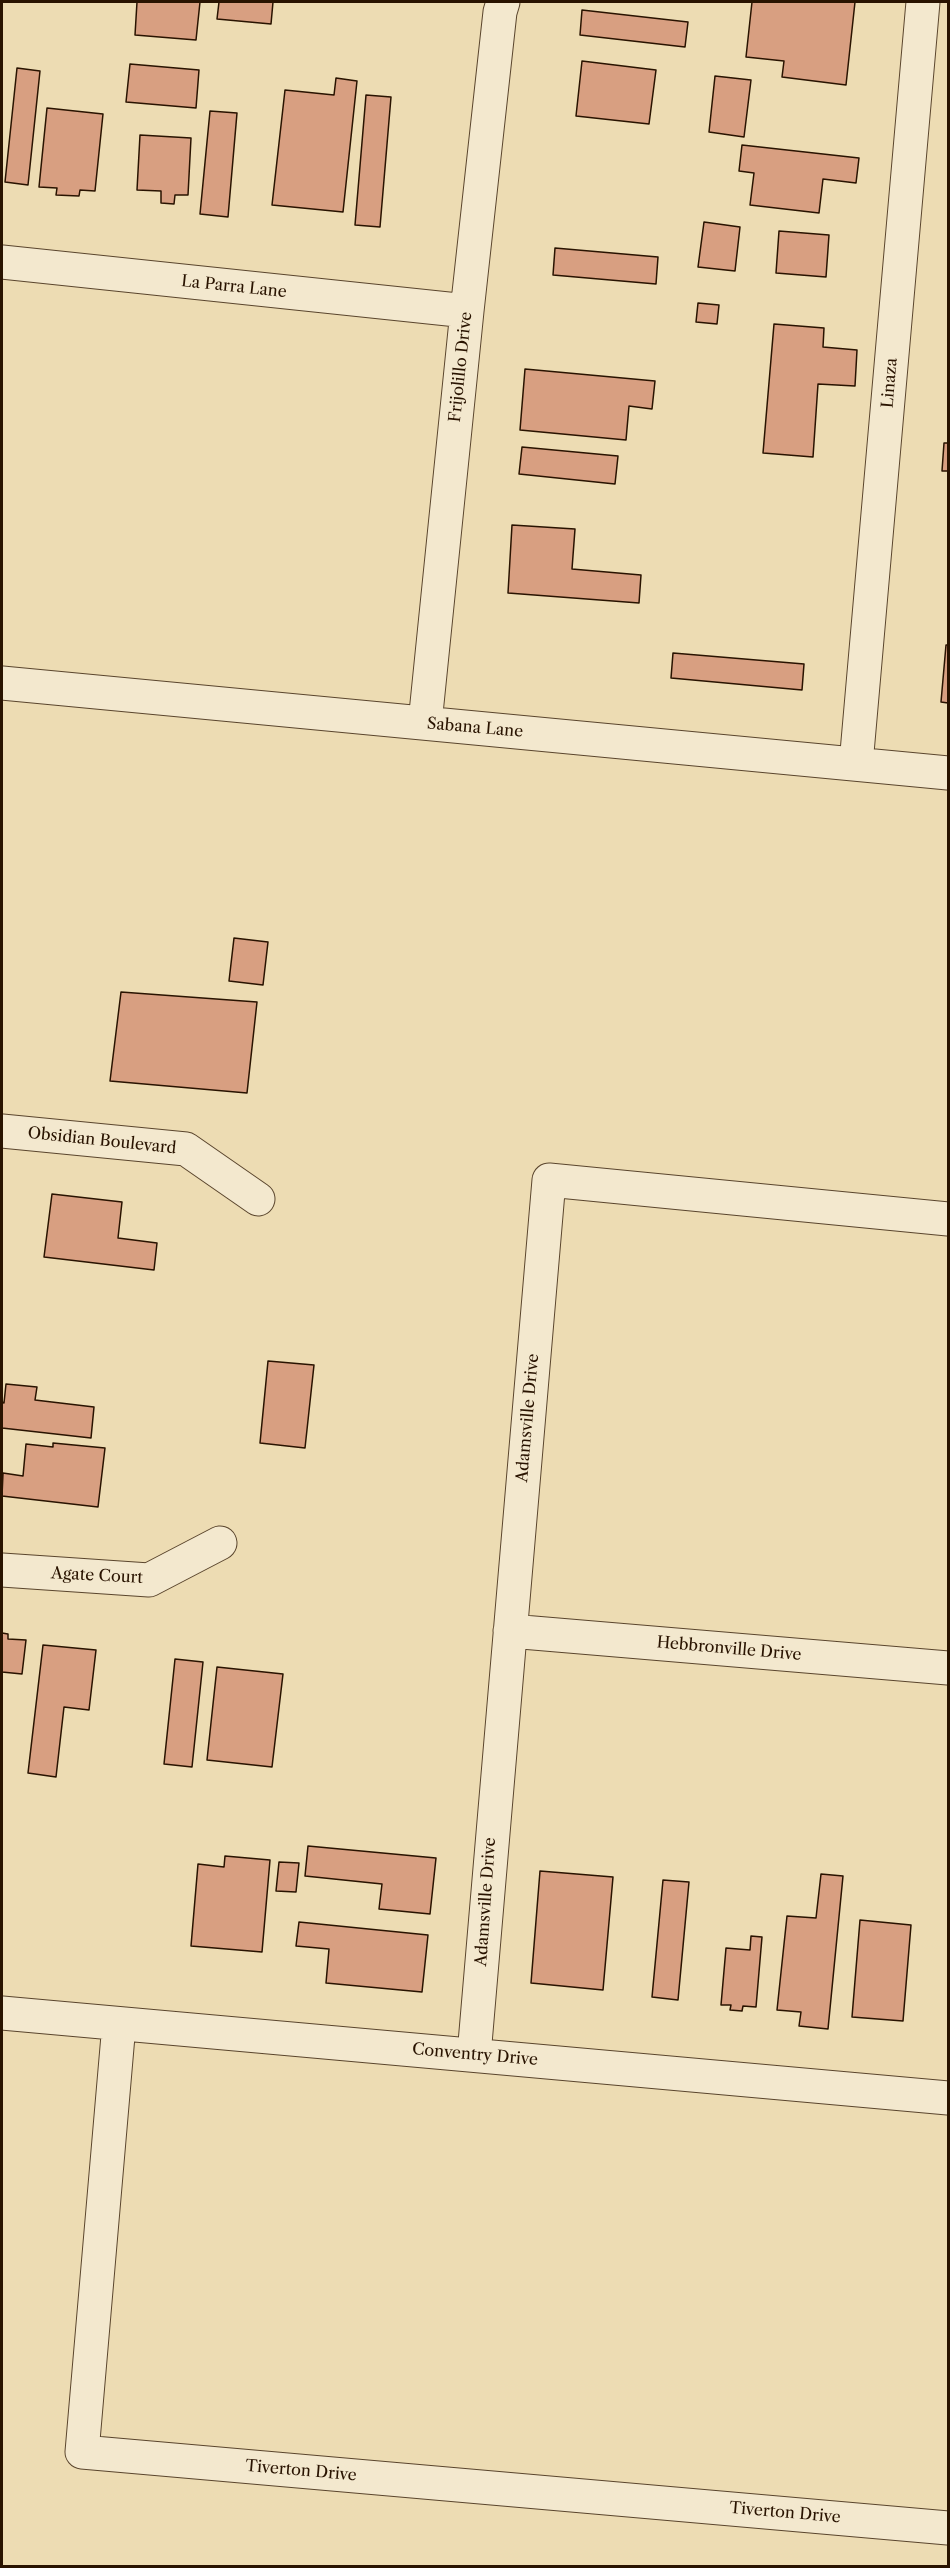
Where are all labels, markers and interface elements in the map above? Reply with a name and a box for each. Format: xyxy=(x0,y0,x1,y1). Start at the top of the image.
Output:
street label: La Parra Lane xyxy=(180,272,288,302)
street label: Frijolillo Drive xyxy=(446,311,476,423)
street label: Linaza xyxy=(878,357,902,409)
street label: Sabana Lane xyxy=(426,714,524,742)
street label: Obsidian Boulevard xyxy=(27,1124,177,1158)
street label: Adamsville Drive xyxy=(513,1353,543,1483)
street label: Agate Court xyxy=(51,1564,143,1588)
street label: Hebbronville Drive xyxy=(656,1633,802,1665)
street label: Adamsville Drive xyxy=(472,1837,500,1967)
street label: Conventry Drive xyxy=(411,2040,539,2070)
street label: Tiverton Drive xyxy=(245,2457,357,2485)
street label: Tiverton Drive xyxy=(729,2499,841,2527)

